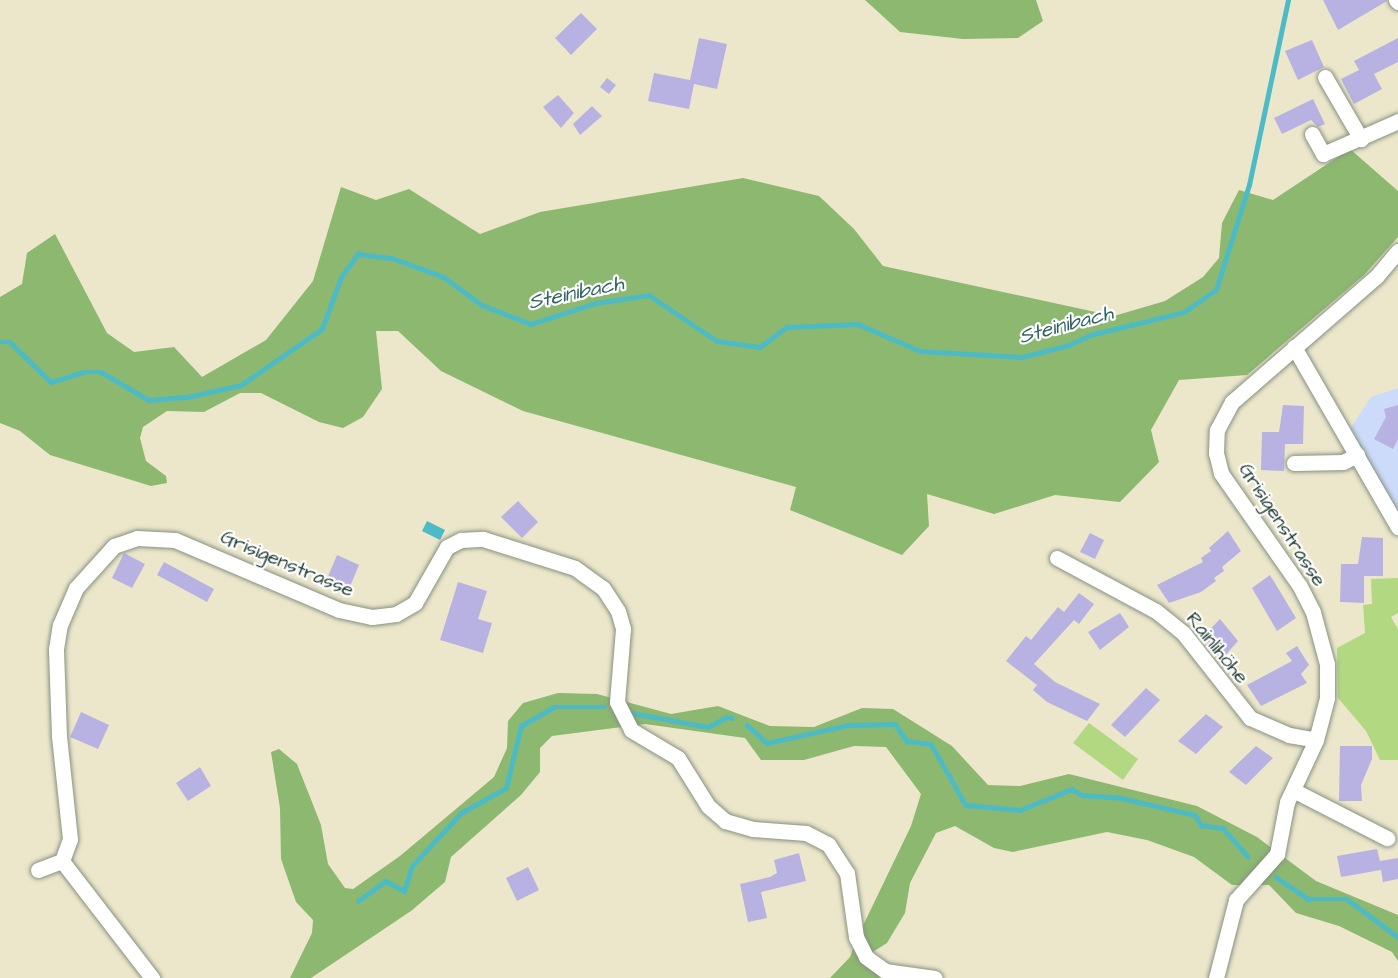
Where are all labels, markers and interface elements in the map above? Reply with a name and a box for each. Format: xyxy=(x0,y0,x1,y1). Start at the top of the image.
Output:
water label: Steinibach xyxy=(526,271,626,315)
water label: Steinibach xyxy=(1016,300,1116,350)
street label: Grisigenstrasse xyxy=(1233,459,1331,591)
street label: Grisigenstrasse xyxy=(217,525,357,603)
street label: Rainlihöhe xyxy=(1181,607,1253,689)

